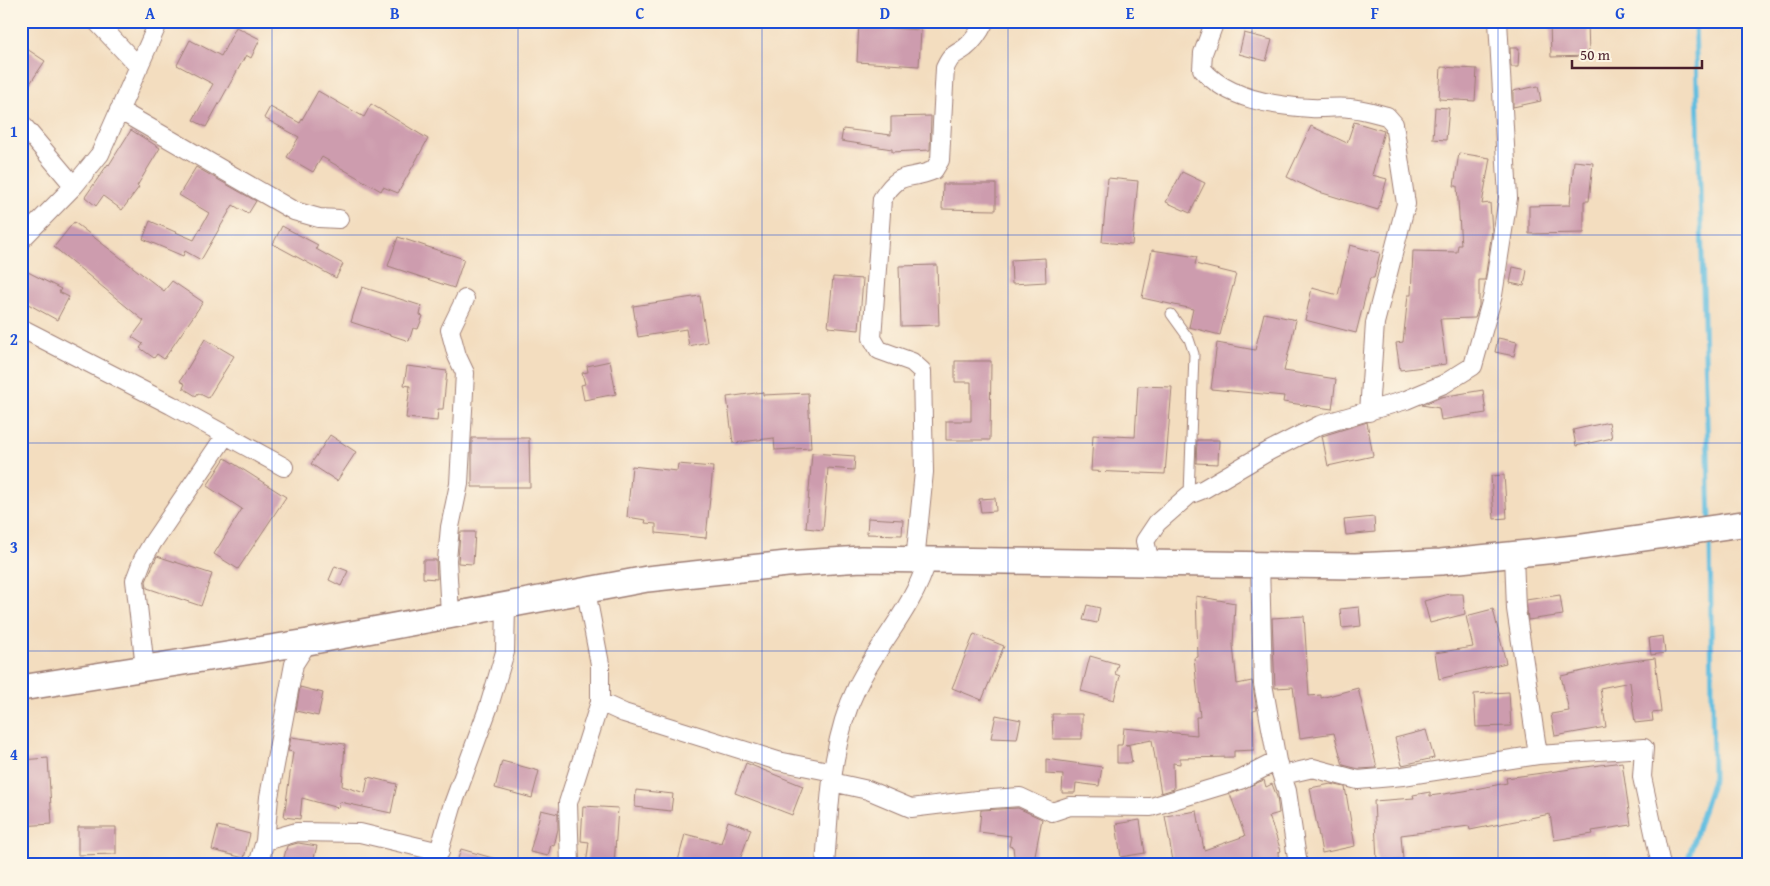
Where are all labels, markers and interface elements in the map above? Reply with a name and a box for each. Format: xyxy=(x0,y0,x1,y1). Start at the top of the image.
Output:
text: A xyxy=(145,1,156,25)
text: B xyxy=(390,1,400,25)
text: C xyxy=(635,1,645,25)
text: D xyxy=(880,1,890,25)
text: E xyxy=(1126,1,1135,25)
text: F xyxy=(1371,1,1379,25)
text: G xyxy=(1615,1,1625,25)
scale bar xyxy=(1572,38,1702,70)
text: 50 m xyxy=(1580,44,1611,65)
text: 1 xyxy=(10,119,18,143)
text: 2 xyxy=(10,327,18,351)
text: 3 xyxy=(10,535,18,559)
text: 4 xyxy=(10,742,18,766)

